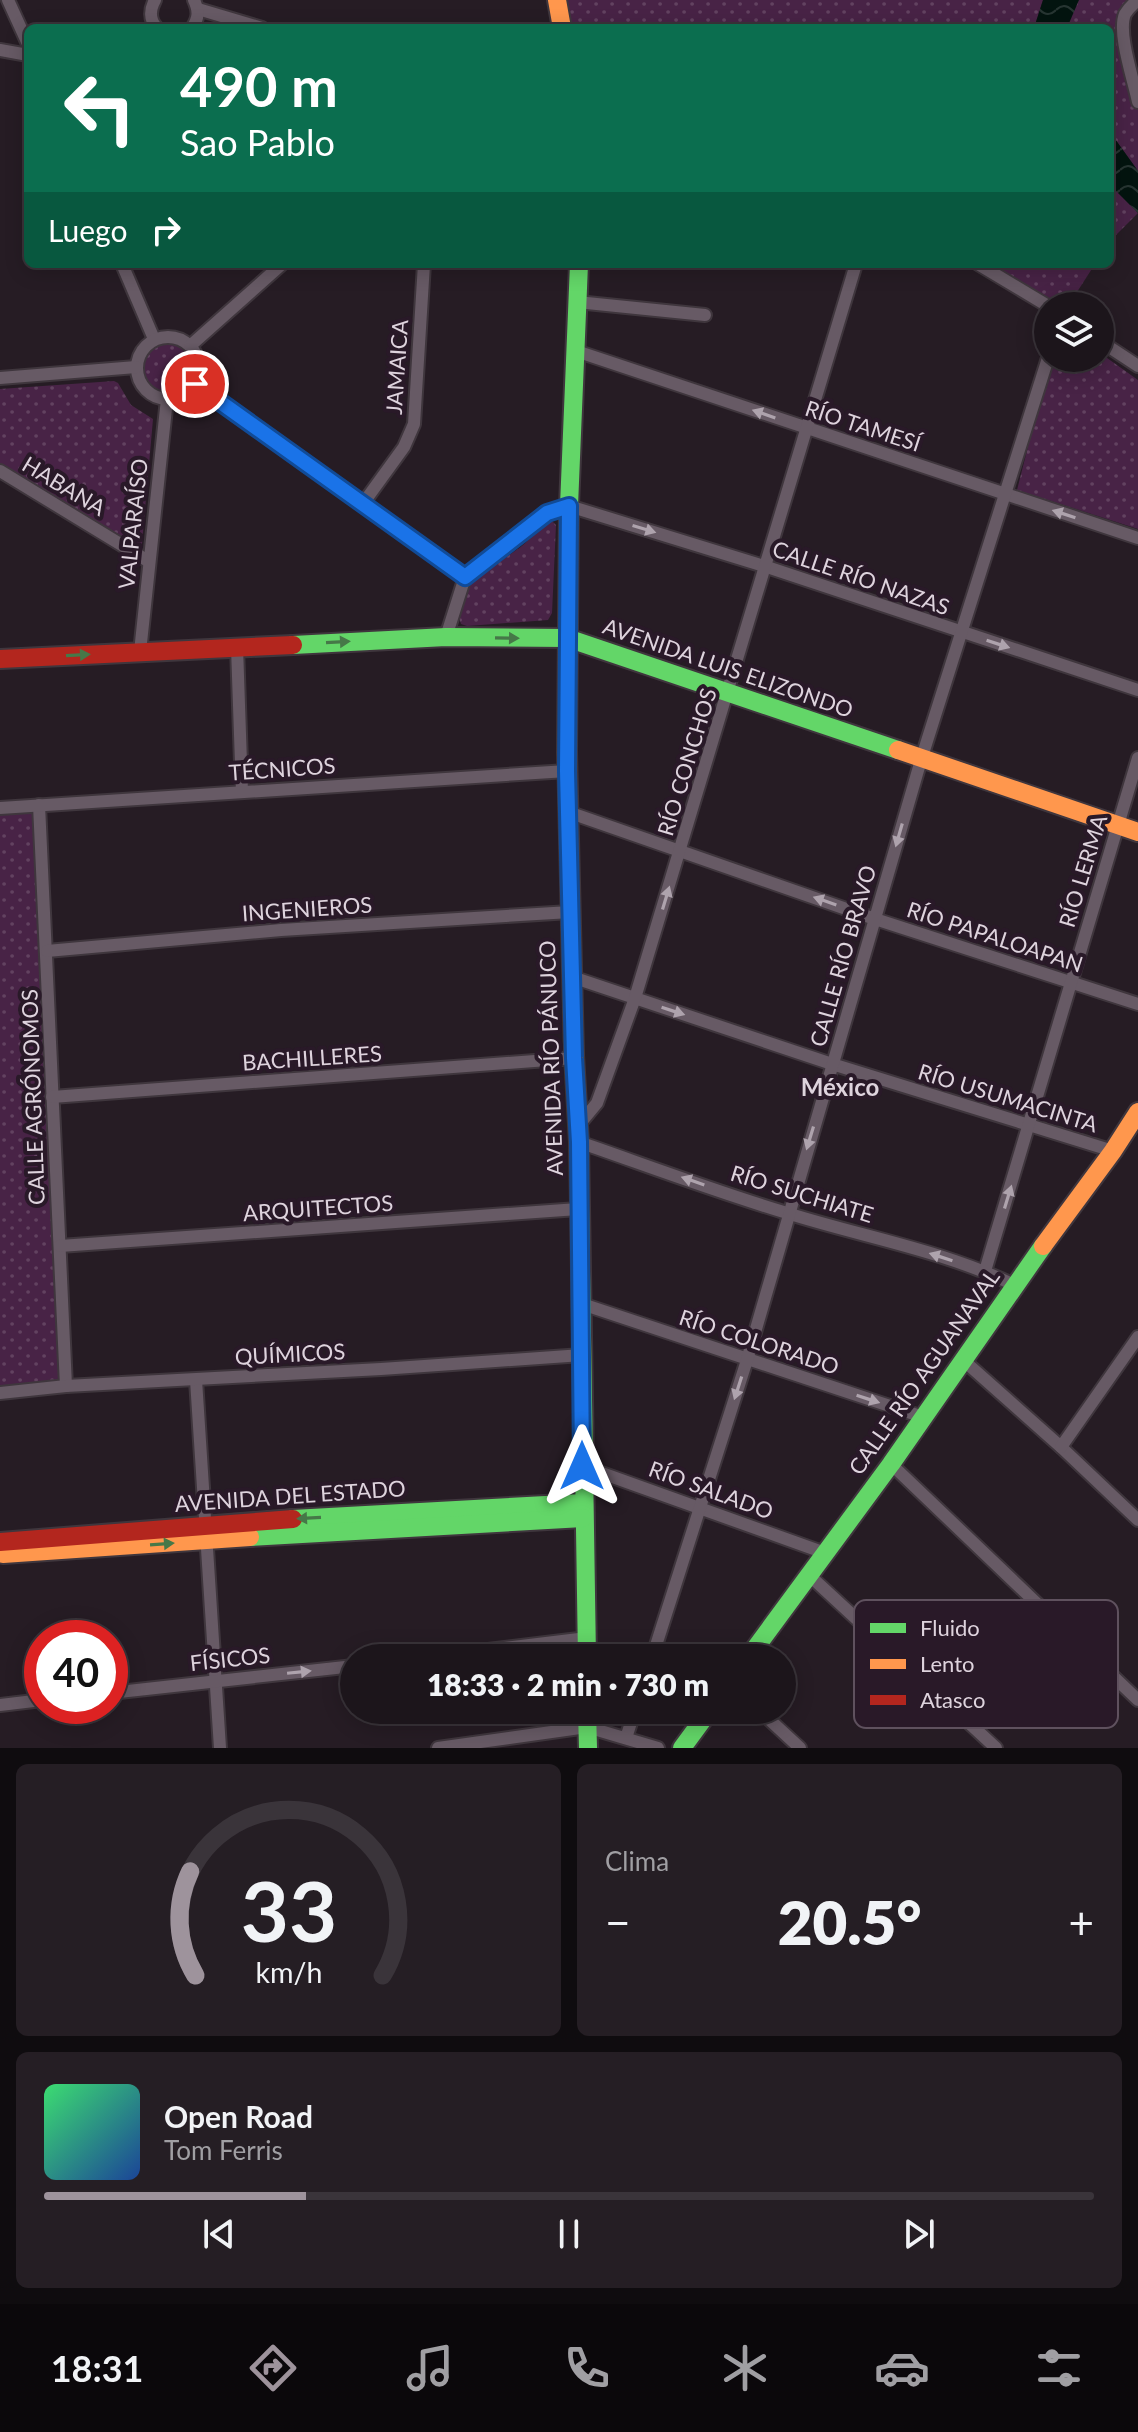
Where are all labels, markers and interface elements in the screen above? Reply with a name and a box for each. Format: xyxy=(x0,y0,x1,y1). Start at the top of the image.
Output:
text: 490 m xyxy=(180,52,338,119)
icon: left xyxy=(48,56,152,160)
text: Sao Pablo xyxy=(180,120,335,164)
icon: right xyxy=(144,208,188,252)
text: Luego xyxy=(48,212,128,248)
map controls xyxy=(1034,292,1114,372)
button: layers xyxy=(1034,292,1114,372)
street label: JAMAICA xyxy=(380,319,413,415)
pin xyxy=(161,350,229,418)
icon: arrive xyxy=(173,362,217,406)
street label: RÍO TAMESÍ xyxy=(802,394,926,457)
one-way arrow xyxy=(752,408,776,420)
street label: HABANA xyxy=(18,450,111,521)
street label: VALPARAÍSO xyxy=(112,457,153,591)
one-way arrow xyxy=(1052,507,1076,519)
one-way arrow xyxy=(632,523,656,536)
street label: CALLE RÍO NAZAS xyxy=(769,535,953,620)
street label: AVENIDA LUIS ELIZONDO xyxy=(600,612,857,723)
one-way arrow xyxy=(495,632,520,644)
one-way arrow xyxy=(326,636,351,649)
one-way arrow xyxy=(986,639,1010,651)
one-way arrow xyxy=(66,649,91,662)
street label: RÍO CONCHOS xyxy=(651,685,722,839)
street label: TÉCNICOS xyxy=(228,751,336,786)
street label: RÍO LERMA xyxy=(1053,811,1112,930)
one-way arrow xyxy=(892,823,905,847)
street label: CALLE RÍO BRAVO xyxy=(804,862,881,1050)
one-way arrow xyxy=(660,886,673,910)
street label: INGENIEROS xyxy=(241,890,373,927)
one-way arrow xyxy=(812,894,836,907)
street label: RÍO PAPALOAPAN xyxy=(904,895,1087,978)
street label: AVENIDA RÍO PÁNUCO xyxy=(533,940,568,1176)
street label: CALLE AGRÓNOMOS xyxy=(15,989,50,1205)
one-way arrow xyxy=(661,1005,685,1017)
street label: BACHILLERES xyxy=(241,1039,383,1076)
street label: RÍO USUMACINTA xyxy=(915,1057,1101,1138)
district label: México xyxy=(801,1072,879,1101)
one-way arrow xyxy=(803,1126,816,1150)
street label: RÍO SUCHIATE xyxy=(727,1159,877,1228)
one-way arrow xyxy=(680,1174,704,1186)
one-way arrow xyxy=(1003,1184,1015,1208)
street label: ARQUITECTOS xyxy=(242,1189,394,1226)
one-way arrow xyxy=(929,1251,953,1263)
street label: CALLE RÍO AGUANAVAL xyxy=(842,1264,1005,1480)
street label: RÍO COLORADO xyxy=(676,1303,842,1380)
street label: QUÍMICOS xyxy=(234,1337,346,1370)
one-way arrow xyxy=(732,1376,744,1400)
one-way arrow xyxy=(857,1393,881,1406)
position arrow xyxy=(540,1424,624,1508)
street label: RÍO SALADO xyxy=(645,1455,777,1524)
street label: AVENIDA DEL ESTADO xyxy=(174,1474,406,1517)
one-way arrow xyxy=(296,1512,321,1525)
one-way arrow xyxy=(150,1537,175,1550)
legend xyxy=(854,1600,1118,1728)
text: Fluido xyxy=(920,1614,980,1641)
speed limit sign: 40 xyxy=(24,1620,128,1724)
street label: FÍSICOS xyxy=(188,1641,271,1676)
text: Lento xyxy=(920,1650,975,1677)
one-way arrow xyxy=(287,1665,312,1678)
text: 18:33 · 2 min · 730 m xyxy=(427,1666,709,1702)
text: Atasco xyxy=(920,1686,985,1713)
text: Clima xyxy=(605,1845,669,1877)
text: 33 xyxy=(240,1860,337,1960)
text: 20.5° xyxy=(778,1886,921,1958)
text: − xyxy=(605,1896,631,1948)
text: + xyxy=(1068,1896,1094,1948)
text: km/h xyxy=(255,1955,322,1989)
text: Open Road xyxy=(164,2098,313,2134)
text: Tom Ferris xyxy=(164,2134,283,2166)
icon: previous xyxy=(197,2212,241,2256)
icon: pause xyxy=(547,2212,591,2256)
icon: next xyxy=(897,2212,941,2256)
icon: directions xyxy=(245,2340,301,2396)
icon: music xyxy=(402,2340,458,2396)
icon: phone xyxy=(559,2340,615,2396)
icon: climate xyxy=(717,2340,773,2396)
icon: car xyxy=(874,2340,930,2396)
icon: filters xyxy=(1031,2340,1087,2396)
text: 18:31 xyxy=(51,2346,143,2390)

